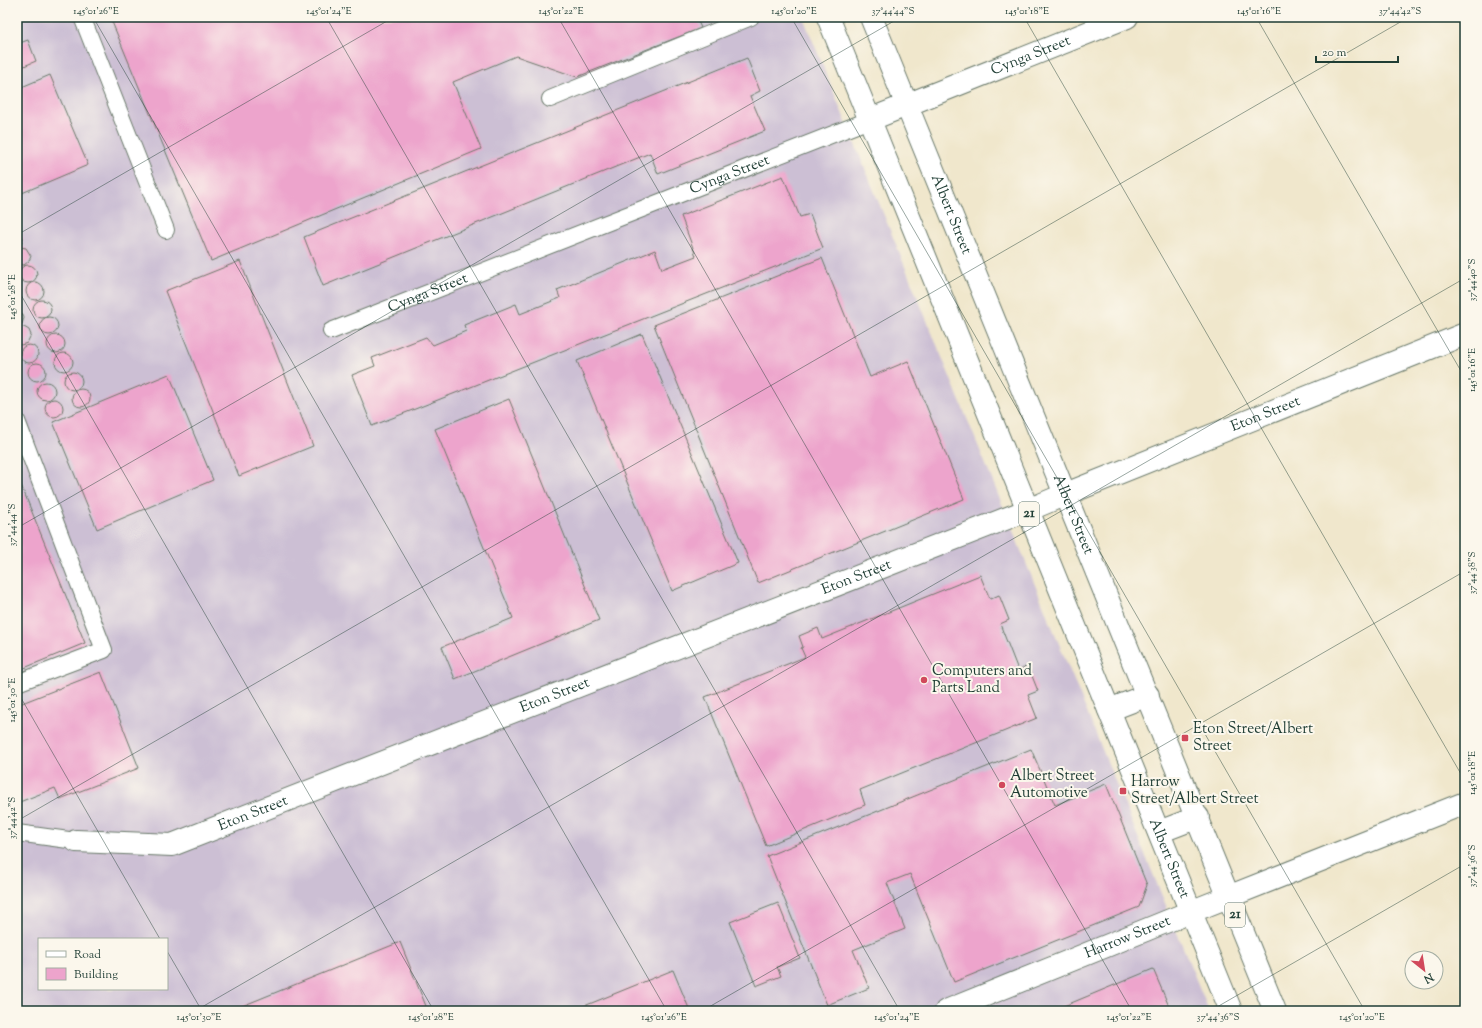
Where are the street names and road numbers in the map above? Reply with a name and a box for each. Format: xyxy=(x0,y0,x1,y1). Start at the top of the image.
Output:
street label: Cynga Street xyxy=(988,30,1074,81)
street label: Cynga Street xyxy=(686,150,773,200)
street label: Albert Street xyxy=(926,171,977,257)
street label: Cynga Street xyxy=(385,268,471,318)
street label: Eton Street xyxy=(1228,391,1303,437)
street label: Albert Street xyxy=(1048,471,1099,558)
road number: 21 xyxy=(1019,502,1039,526)
street label: Eton Street xyxy=(818,554,894,600)
street label: Eton Street xyxy=(517,672,593,718)
street label: Eton Street xyxy=(215,790,291,836)
street label: Albert Street xyxy=(1144,815,1195,902)
road number: 21 xyxy=(1225,903,1245,927)
street label: Harrow Street xyxy=(1082,910,1174,964)

